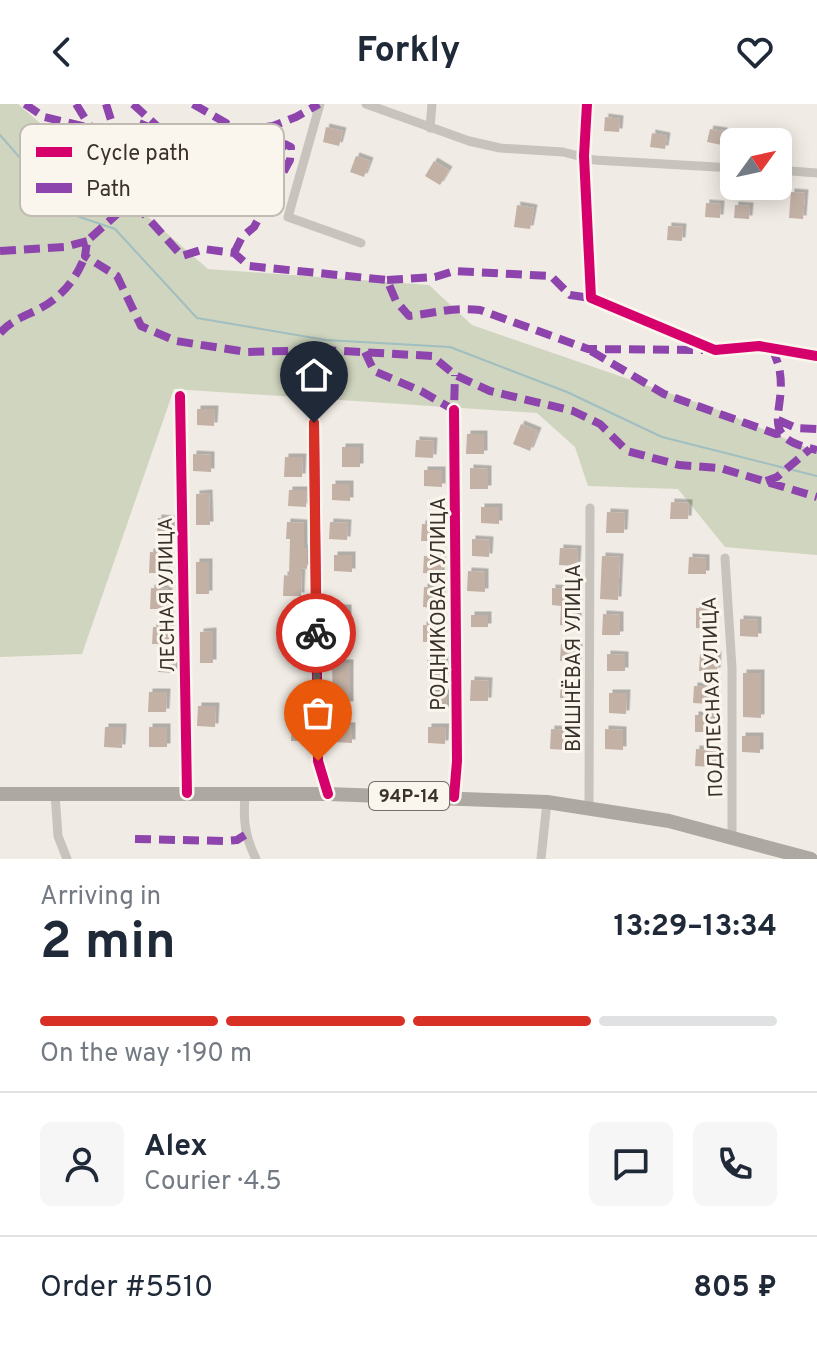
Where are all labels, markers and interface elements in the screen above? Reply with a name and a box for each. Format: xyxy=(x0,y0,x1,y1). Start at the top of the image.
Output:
text: Forkly xyxy=(357,29,460,75)
icon: back xyxy=(40,30,84,74)
icon: heart xyxy=(733,30,777,74)
legend xyxy=(20,124,284,216)
north arrow xyxy=(720,128,792,200)
map controls xyxy=(720,128,792,200)
text: Cycle path xyxy=(86,141,190,168)
text: Path xyxy=(86,177,131,204)
pin xyxy=(280,341,348,423)
icon: home xyxy=(292,353,336,397)
street label: РОДНИКОВАЯ УЛИЦА xyxy=(427,497,453,711)
street label: ЛЕСНАЯ УЛИЦА xyxy=(154,517,182,673)
street label: ВИШНЁВАЯ УЛИЦА xyxy=(561,564,588,752)
courier xyxy=(276,593,356,673)
street label: ПОДЛЕСНАЯ УЛИЦА xyxy=(698,596,730,798)
icon: bike xyxy=(294,611,338,655)
pin xyxy=(284,679,352,761)
icon: bag xyxy=(296,691,340,735)
road number: 94Р-14 xyxy=(369,782,449,810)
text: Arriving in xyxy=(40,881,161,914)
text: 13:29–13:34 xyxy=(613,909,777,946)
text: 2 min xyxy=(40,911,176,977)
text: On the way · 190 m xyxy=(40,1038,252,1071)
button: person xyxy=(40,1122,124,1206)
button: chat xyxy=(589,1122,673,1206)
button: phone xyxy=(693,1122,777,1206)
text: Alex xyxy=(144,1129,208,1166)
text: Courier · 4.5 xyxy=(144,1166,282,1199)
text: Order #5510 xyxy=(40,1270,213,1307)
text: 805 ₽ xyxy=(693,1270,777,1307)

